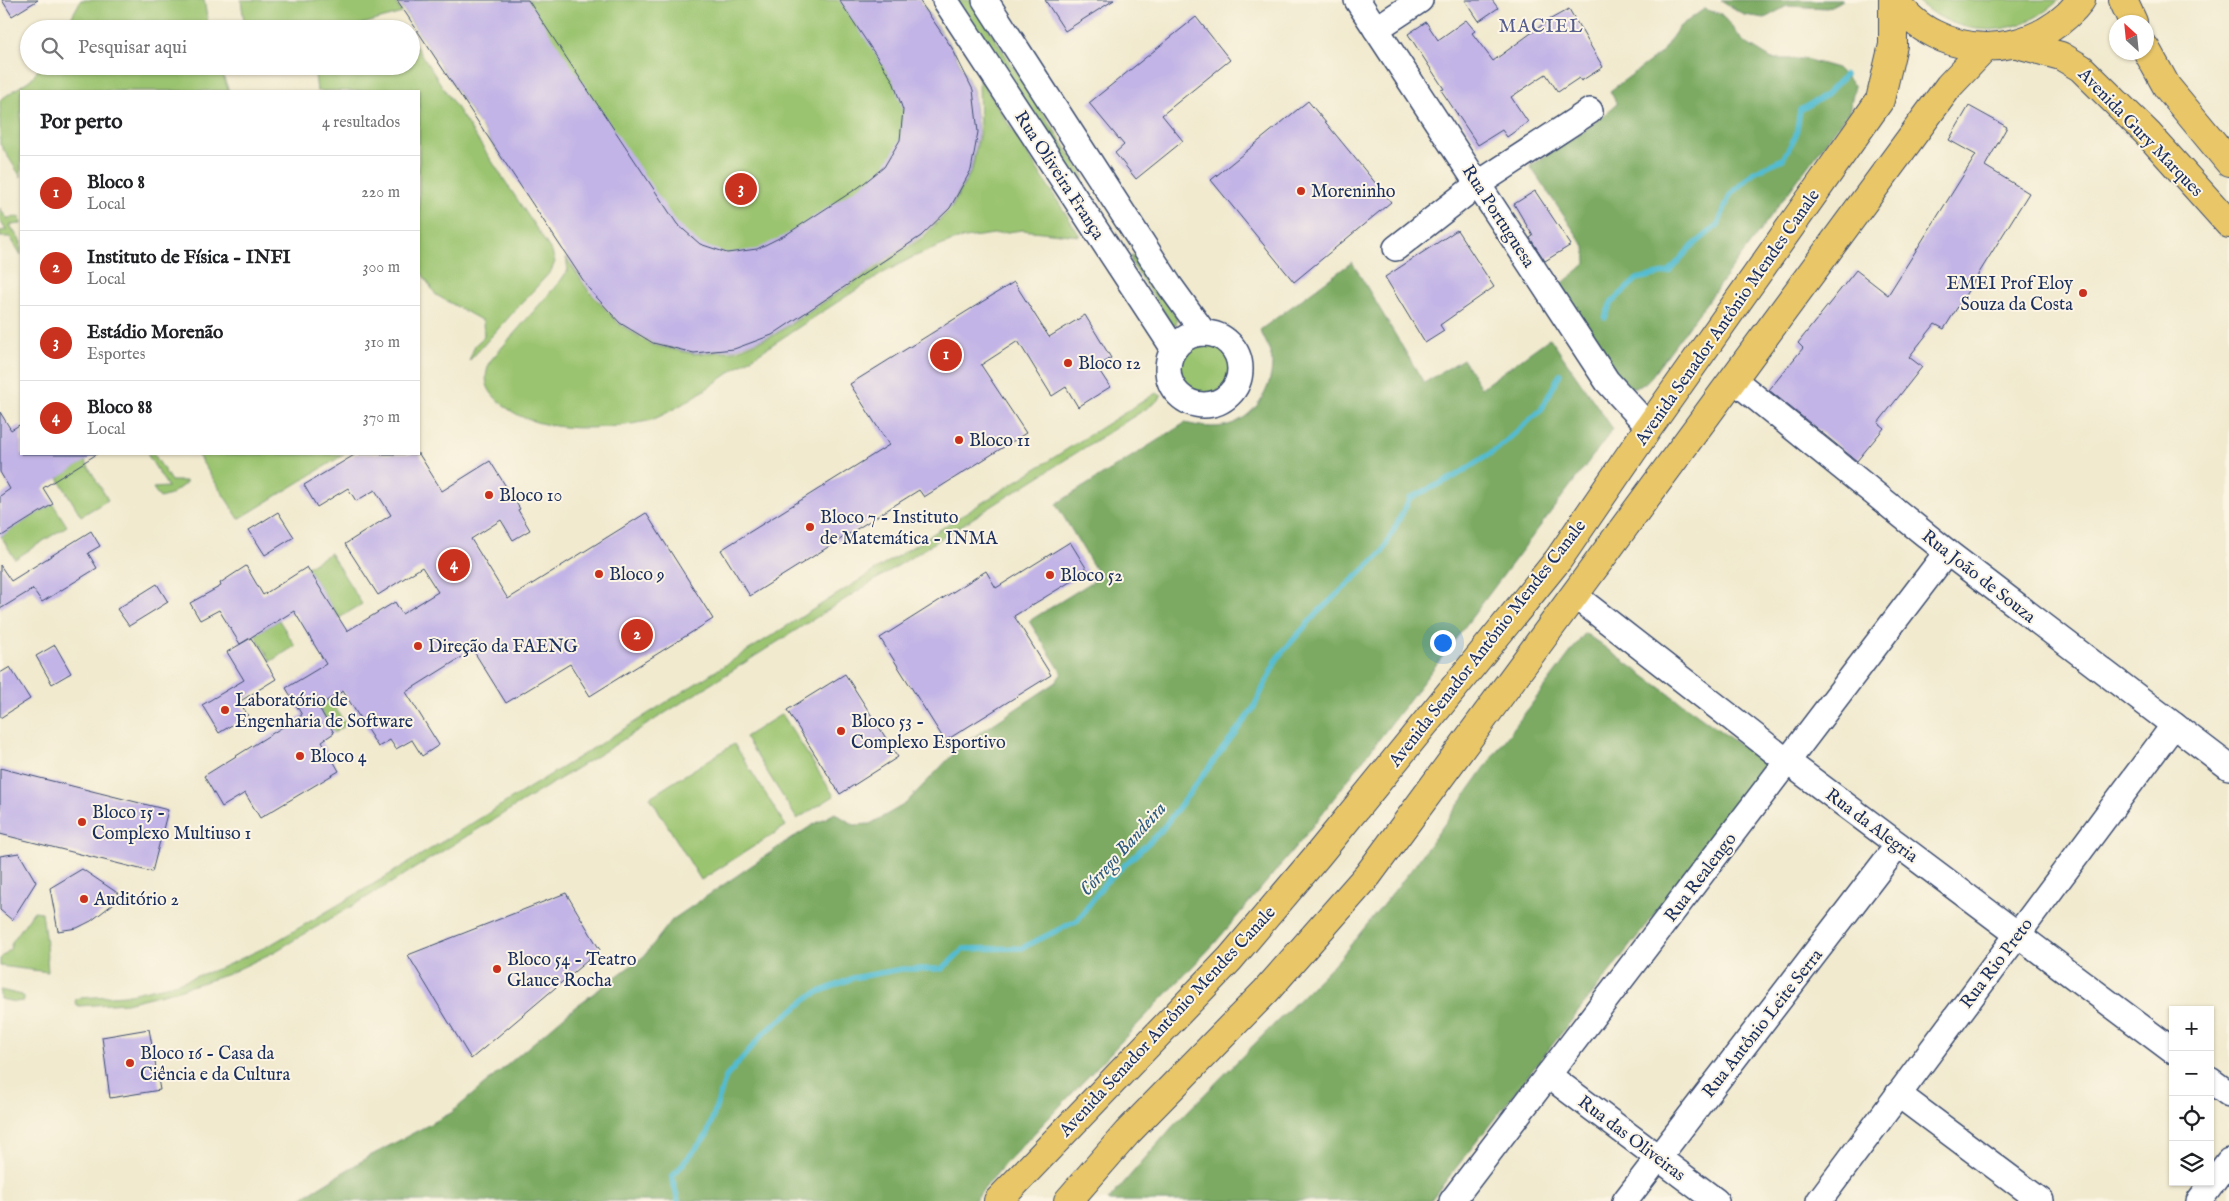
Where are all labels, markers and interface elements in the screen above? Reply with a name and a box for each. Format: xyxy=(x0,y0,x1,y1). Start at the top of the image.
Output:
district label: MACIEL xyxy=(1499,15,1583,39)
north arrow xyxy=(2109,15,2154,60)
search box xyxy=(20,20,420,75)
icon: search xyxy=(38,34,66,62)
text: Pesquisar aqui xyxy=(78,36,187,60)
street label: Avenida Gury Marques xyxy=(2072,63,2208,202)
street label: Rua Oliveira França xyxy=(1008,107,1109,245)
text: Por perto xyxy=(40,109,122,136)
text: 4 resultados xyxy=(322,113,400,133)
street label: Rua Portuguesa xyxy=(1456,161,1540,273)
pin: 3 xyxy=(725,170,757,208)
text: Bloco 8 xyxy=(87,171,145,195)
place label: Moreninho xyxy=(1311,181,1396,204)
text: 1 xyxy=(53,183,59,203)
text: 220 m xyxy=(361,183,400,203)
marker: Moreninho xyxy=(1295,185,1307,197)
street label: Avenida Senador Antônio Mendes Canale xyxy=(1630,185,1826,451)
text: Local xyxy=(87,195,125,215)
text: Instituto de Física - INFI xyxy=(87,246,291,270)
text: 2 xyxy=(52,258,60,278)
text: 300 m xyxy=(362,258,400,278)
text: Local xyxy=(87,270,125,290)
place label: EMEI Prof Eloy Souza da Costa xyxy=(1947,273,2073,317)
marker: EMEI Prof Eloy Souza da Costa xyxy=(2077,287,2089,299)
text: Estádio Morenão xyxy=(87,321,223,345)
text: 3 xyxy=(53,333,59,353)
text: 310 m xyxy=(364,333,400,353)
pin: 1 xyxy=(930,336,962,374)
text: Esportes xyxy=(87,345,145,365)
place label: Bloco 12 xyxy=(1078,353,1141,376)
marker: Bloco 12 xyxy=(1062,357,1074,369)
text: Bloco 88 xyxy=(87,396,152,420)
text: 4 xyxy=(52,408,60,428)
text: 370 m xyxy=(363,408,400,428)
text: Local xyxy=(87,420,125,440)
place label: Bloco 11 xyxy=(969,430,1030,453)
marker: Bloco 11 xyxy=(953,434,965,446)
place label: Bloco 10 xyxy=(499,485,562,508)
marker: Bloco 10 xyxy=(483,489,495,501)
place label: Bloco 7 - Instituto de Matemática - INMA xyxy=(820,507,999,551)
street label: Avenida Senador Antônio Mendes Canale xyxy=(1384,516,1592,773)
marker: Bloco 7 - Instituto de Matemática - INMA xyxy=(804,521,816,533)
street label: Rua João de Souza xyxy=(1916,525,2040,629)
pin: 4 xyxy=(438,546,470,584)
place label: Bloco 9 xyxy=(609,564,665,587)
place label: Bloco 52 xyxy=(1060,565,1123,588)
marker: Bloco 9 xyxy=(593,568,605,580)
marker: Bloco 52 xyxy=(1044,569,1056,581)
pin: 2 xyxy=(621,616,653,654)
your location xyxy=(1430,630,1456,656)
place label: Direção da FAENG xyxy=(428,636,578,659)
marker: Direção da FAENG xyxy=(412,640,424,652)
place label: Laboratório de Engenharia de Software xyxy=(235,690,413,734)
marker: Laboratório de Engenharia de Software xyxy=(219,704,231,716)
place label: Bloco 53 - Complexo Esportivo xyxy=(851,711,1006,755)
marker: Bloco 53 - Complexo Esportivo xyxy=(835,725,847,737)
place label: Bloco 4 xyxy=(310,746,367,769)
marker: Bloco 4 xyxy=(294,750,306,762)
street label: Rua da Alegria xyxy=(1820,784,1922,869)
water label: Córrego Bandeira xyxy=(1075,797,1172,901)
place label: Bloco 15 - Complexo Multiuso 1 xyxy=(92,802,251,846)
marker: Bloco 15 - Complexo Multiuso 1 xyxy=(76,816,88,828)
street label: Rua Realengo xyxy=(1660,828,1743,927)
place label: Auditório 2 xyxy=(93,889,179,912)
marker: Auditório 2 xyxy=(78,893,90,905)
street label: Avenida Senador Antônio Mendes Canale xyxy=(1054,902,1281,1143)
street label: Rua Rio Preto xyxy=(1956,914,2039,1014)
street label: Rua Antônio Leite Serra xyxy=(1698,945,1829,1103)
place label: Bloco 54 - Teatro Glauce Rocha xyxy=(507,949,637,993)
marker: Bloco 54 - Teatro Glauce Rocha xyxy=(491,963,503,975)
map controls xyxy=(2169,1006,2214,1186)
button: + xyxy=(2169,1006,2214,1051)
place label: Bloco 16 - Casa da Ciência e da Cultura xyxy=(140,1043,290,1087)
button: − xyxy=(2169,1051,2214,1096)
marker: Bloco 16 - Casa da Ciência e da Cultura xyxy=(124,1057,136,1069)
street label: Rua das Oliveiras xyxy=(1573,1091,1689,1187)
button: locate xyxy=(2169,1096,2214,1141)
button: layers xyxy=(2169,1141,2214,1186)

